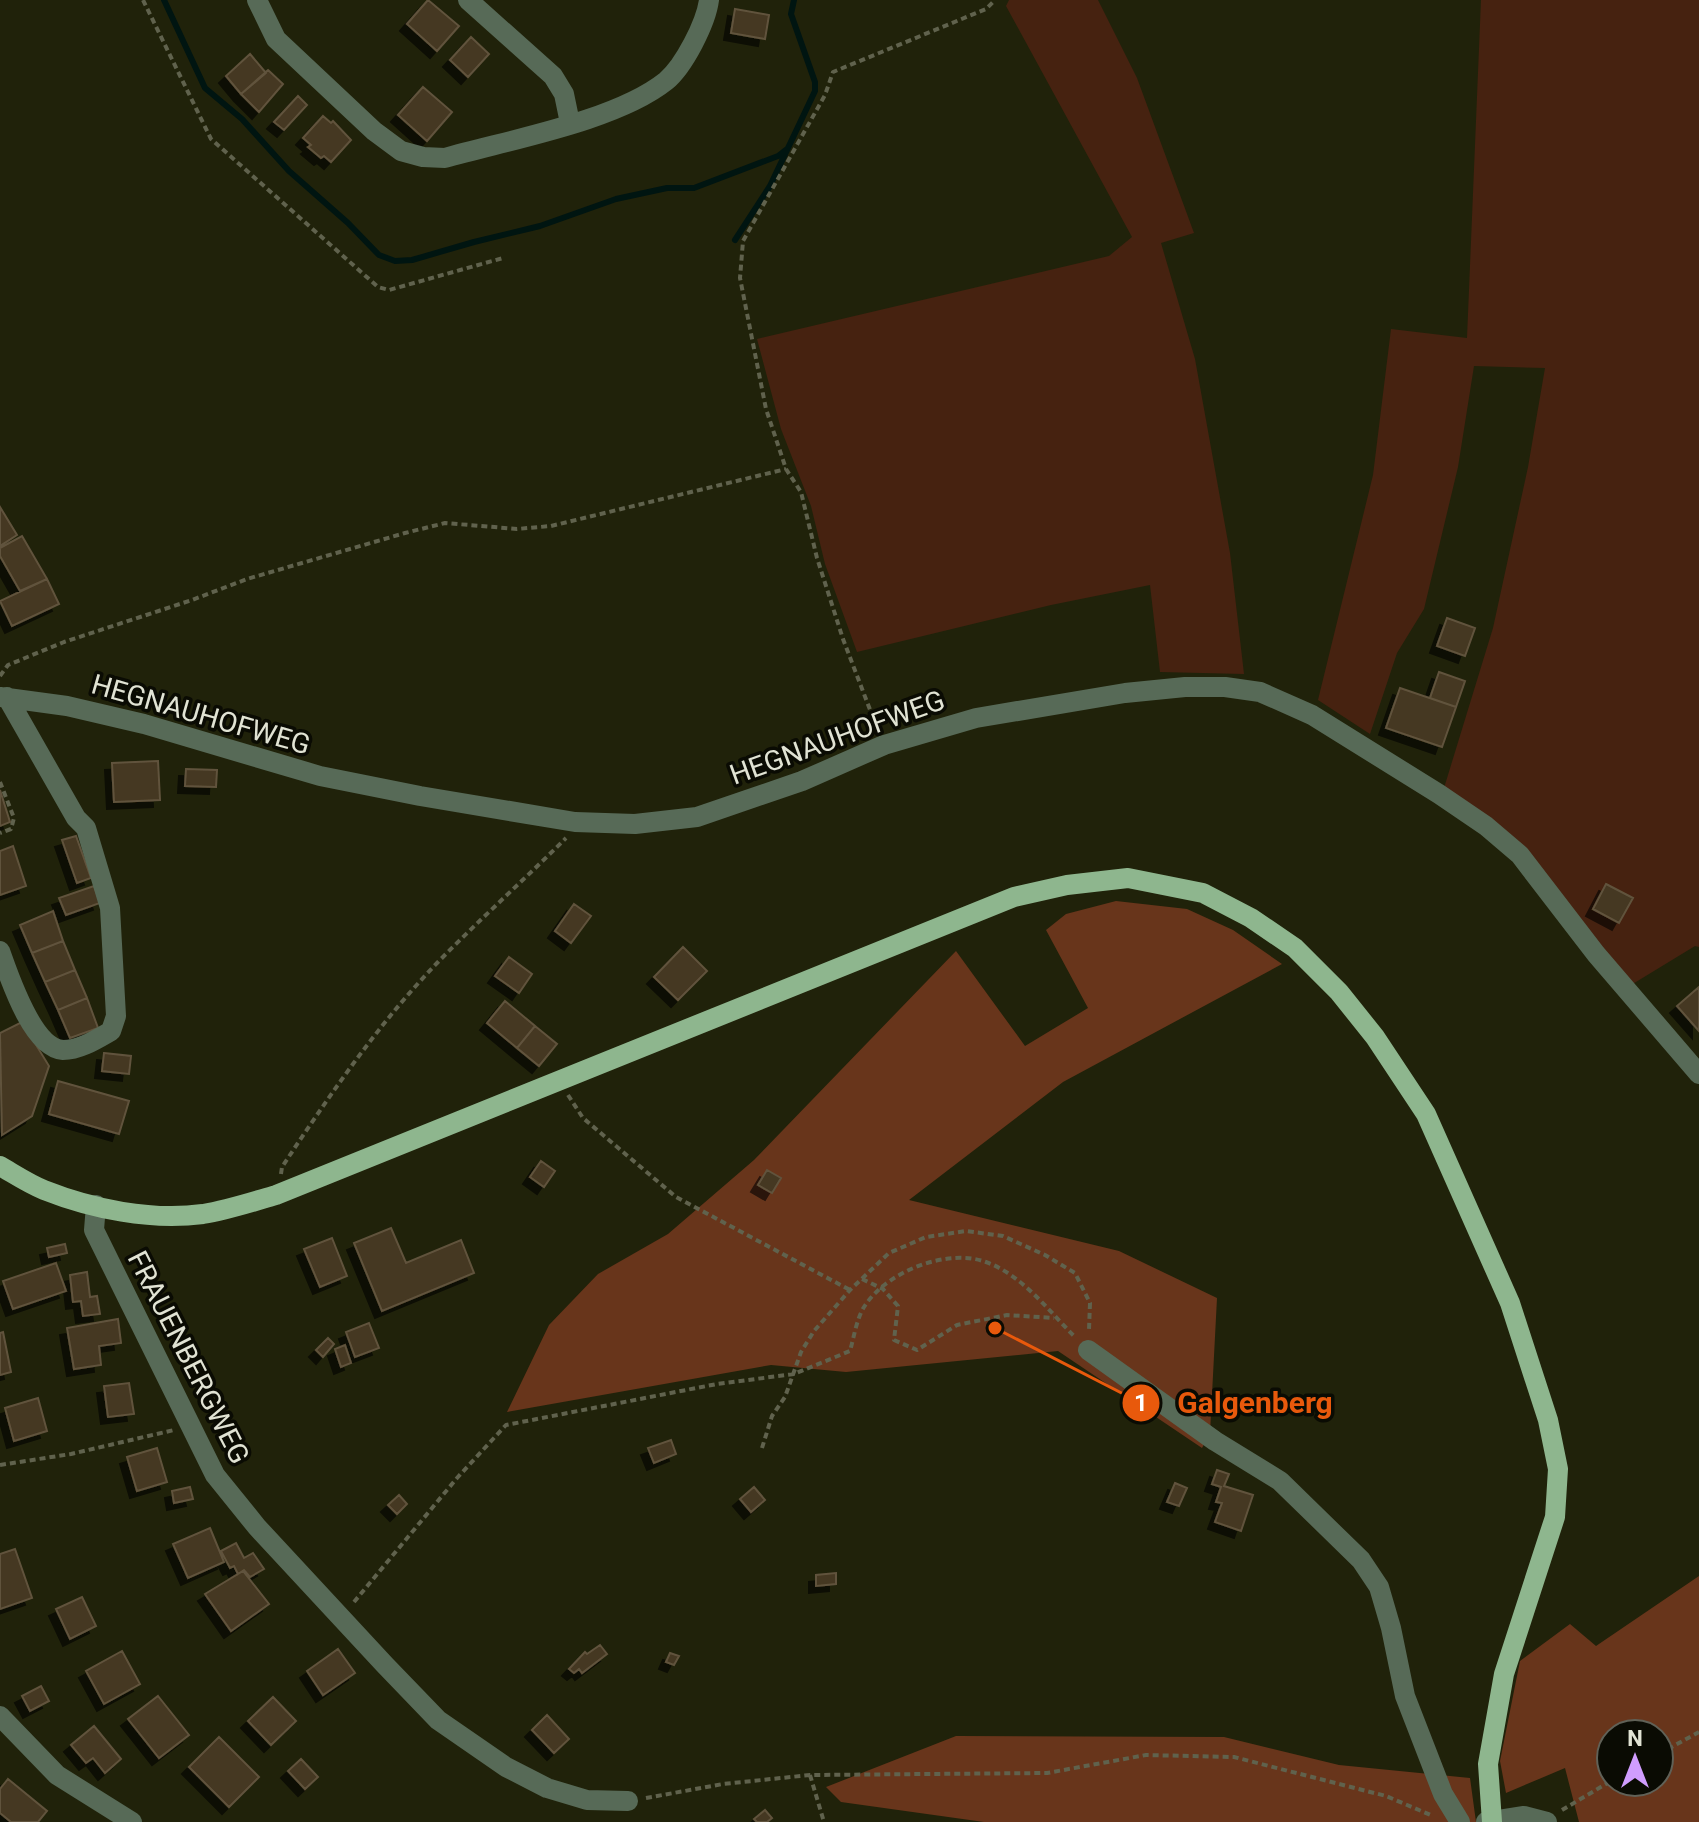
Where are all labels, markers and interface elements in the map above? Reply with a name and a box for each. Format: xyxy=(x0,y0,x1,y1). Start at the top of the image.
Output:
street label: HEGNAUHOFWEG xyxy=(88,667,314,761)
street label: HEGNAUHOFWEG xyxy=(725,683,949,792)
street label: FRAUENBERGWEG xyxy=(121,1245,256,1469)
callout: Galgenberg xyxy=(1121,1376,1349,1430)
text: Galgenberg xyxy=(1177,1385,1333,1420)
text: 1 xyxy=(1134,1389,1148,1417)
north arrow xyxy=(1595,1718,1675,1798)
text: N xyxy=(1627,1726,1643,1751)

